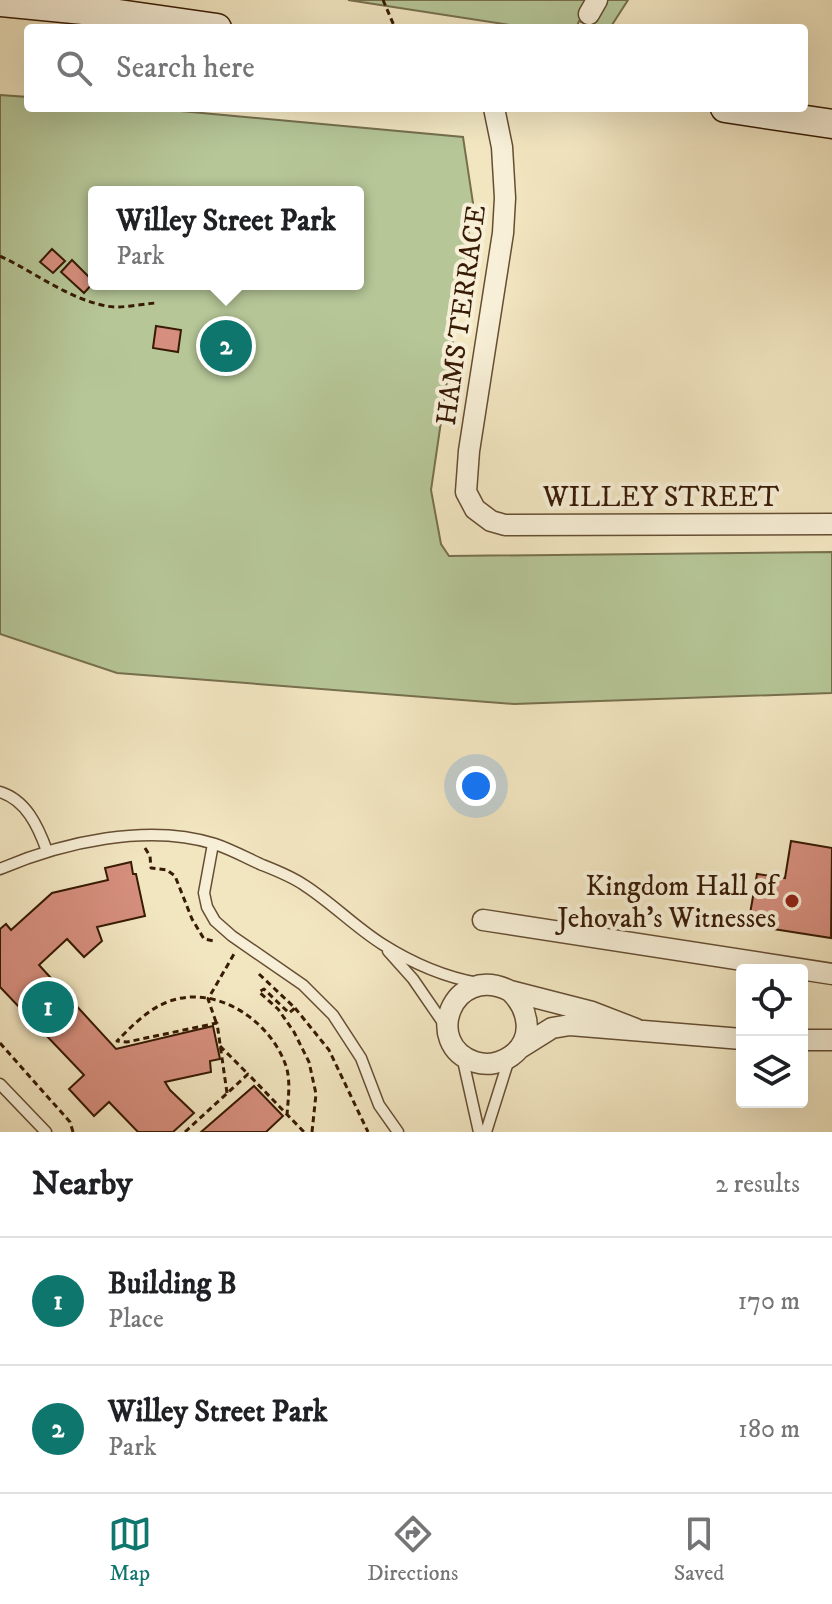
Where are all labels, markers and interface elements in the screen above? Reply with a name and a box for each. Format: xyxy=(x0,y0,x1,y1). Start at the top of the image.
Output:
search box xyxy=(24,24,808,112)
icon: search xyxy=(52,46,96,90)
text: Search here xyxy=(116,50,255,87)
popup xyxy=(88,186,364,290)
text: Willey Street Park xyxy=(116,203,336,240)
street label: HAMS TERRACE xyxy=(429,203,494,428)
text: Park xyxy=(116,240,165,273)
pin: 2 xyxy=(200,316,252,376)
street label: WILLEY STREET xyxy=(542,480,779,515)
your location xyxy=(456,766,496,806)
place label: Kingdom Hall of Jehovah's Witnesses xyxy=(554,869,780,936)
marker: Kingdom Hall of Jehovah's Witnesses xyxy=(783,892,801,910)
map controls xyxy=(736,964,808,1108)
button: locate xyxy=(736,964,808,1036)
pin: 1 xyxy=(22,977,74,1037)
button: layers xyxy=(736,1036,808,1108)
text: Nearby xyxy=(32,1163,133,1205)
text: 2 results xyxy=(715,1168,800,1201)
text: Building B xyxy=(108,1266,237,1303)
text: 1 xyxy=(53,1285,63,1318)
text: 170 m xyxy=(738,1285,800,1318)
text: Place xyxy=(108,1303,164,1336)
text: Willey Street Park xyxy=(108,1394,328,1431)
text: 2 xyxy=(52,1413,64,1446)
text: 180 m xyxy=(738,1413,800,1446)
text: Park xyxy=(108,1431,157,1464)
tab: Map xyxy=(108,1512,152,1587)
tab: Directions xyxy=(367,1512,458,1587)
tab: Saved xyxy=(674,1512,724,1587)

